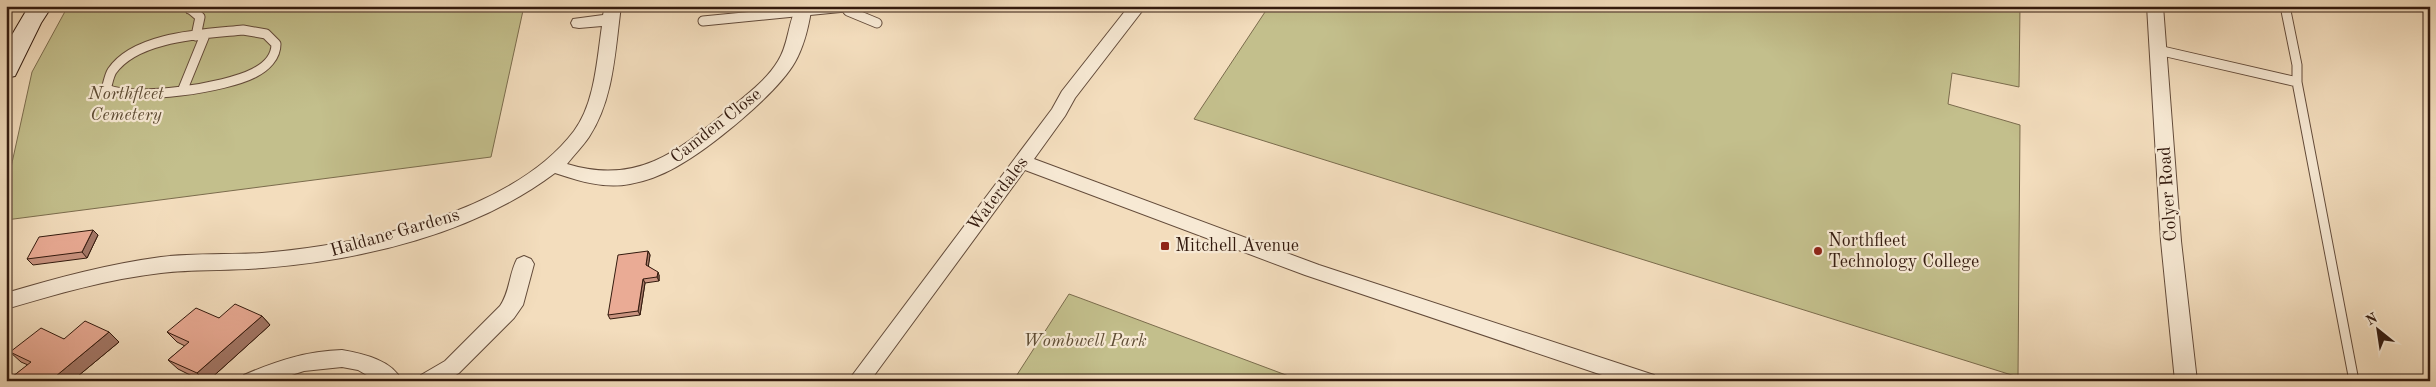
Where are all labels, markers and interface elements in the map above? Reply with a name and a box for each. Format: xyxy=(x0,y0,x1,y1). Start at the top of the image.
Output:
park label: Northfleet Cemetery xyxy=(87,85,164,124)
street label: Camden Close xyxy=(667,85,765,167)
street label: Colyer Road xyxy=(2156,146,2180,242)
street label: Waterdales xyxy=(964,153,1032,235)
street label: Haldane Gardens xyxy=(328,206,462,260)
place label: Northfleet Technology College xyxy=(1828,232,1979,271)
place label: Mitchell Avenue xyxy=(1175,237,1299,255)
marker: Mitchell Avenue xyxy=(1159,240,1171,252)
marker: Northfleet Technology College xyxy=(1812,245,1824,257)
north arrow xyxy=(2354,304,2404,354)
text: N xyxy=(2364,311,2380,328)
park label: Wombwell Park xyxy=(1023,332,1147,350)

